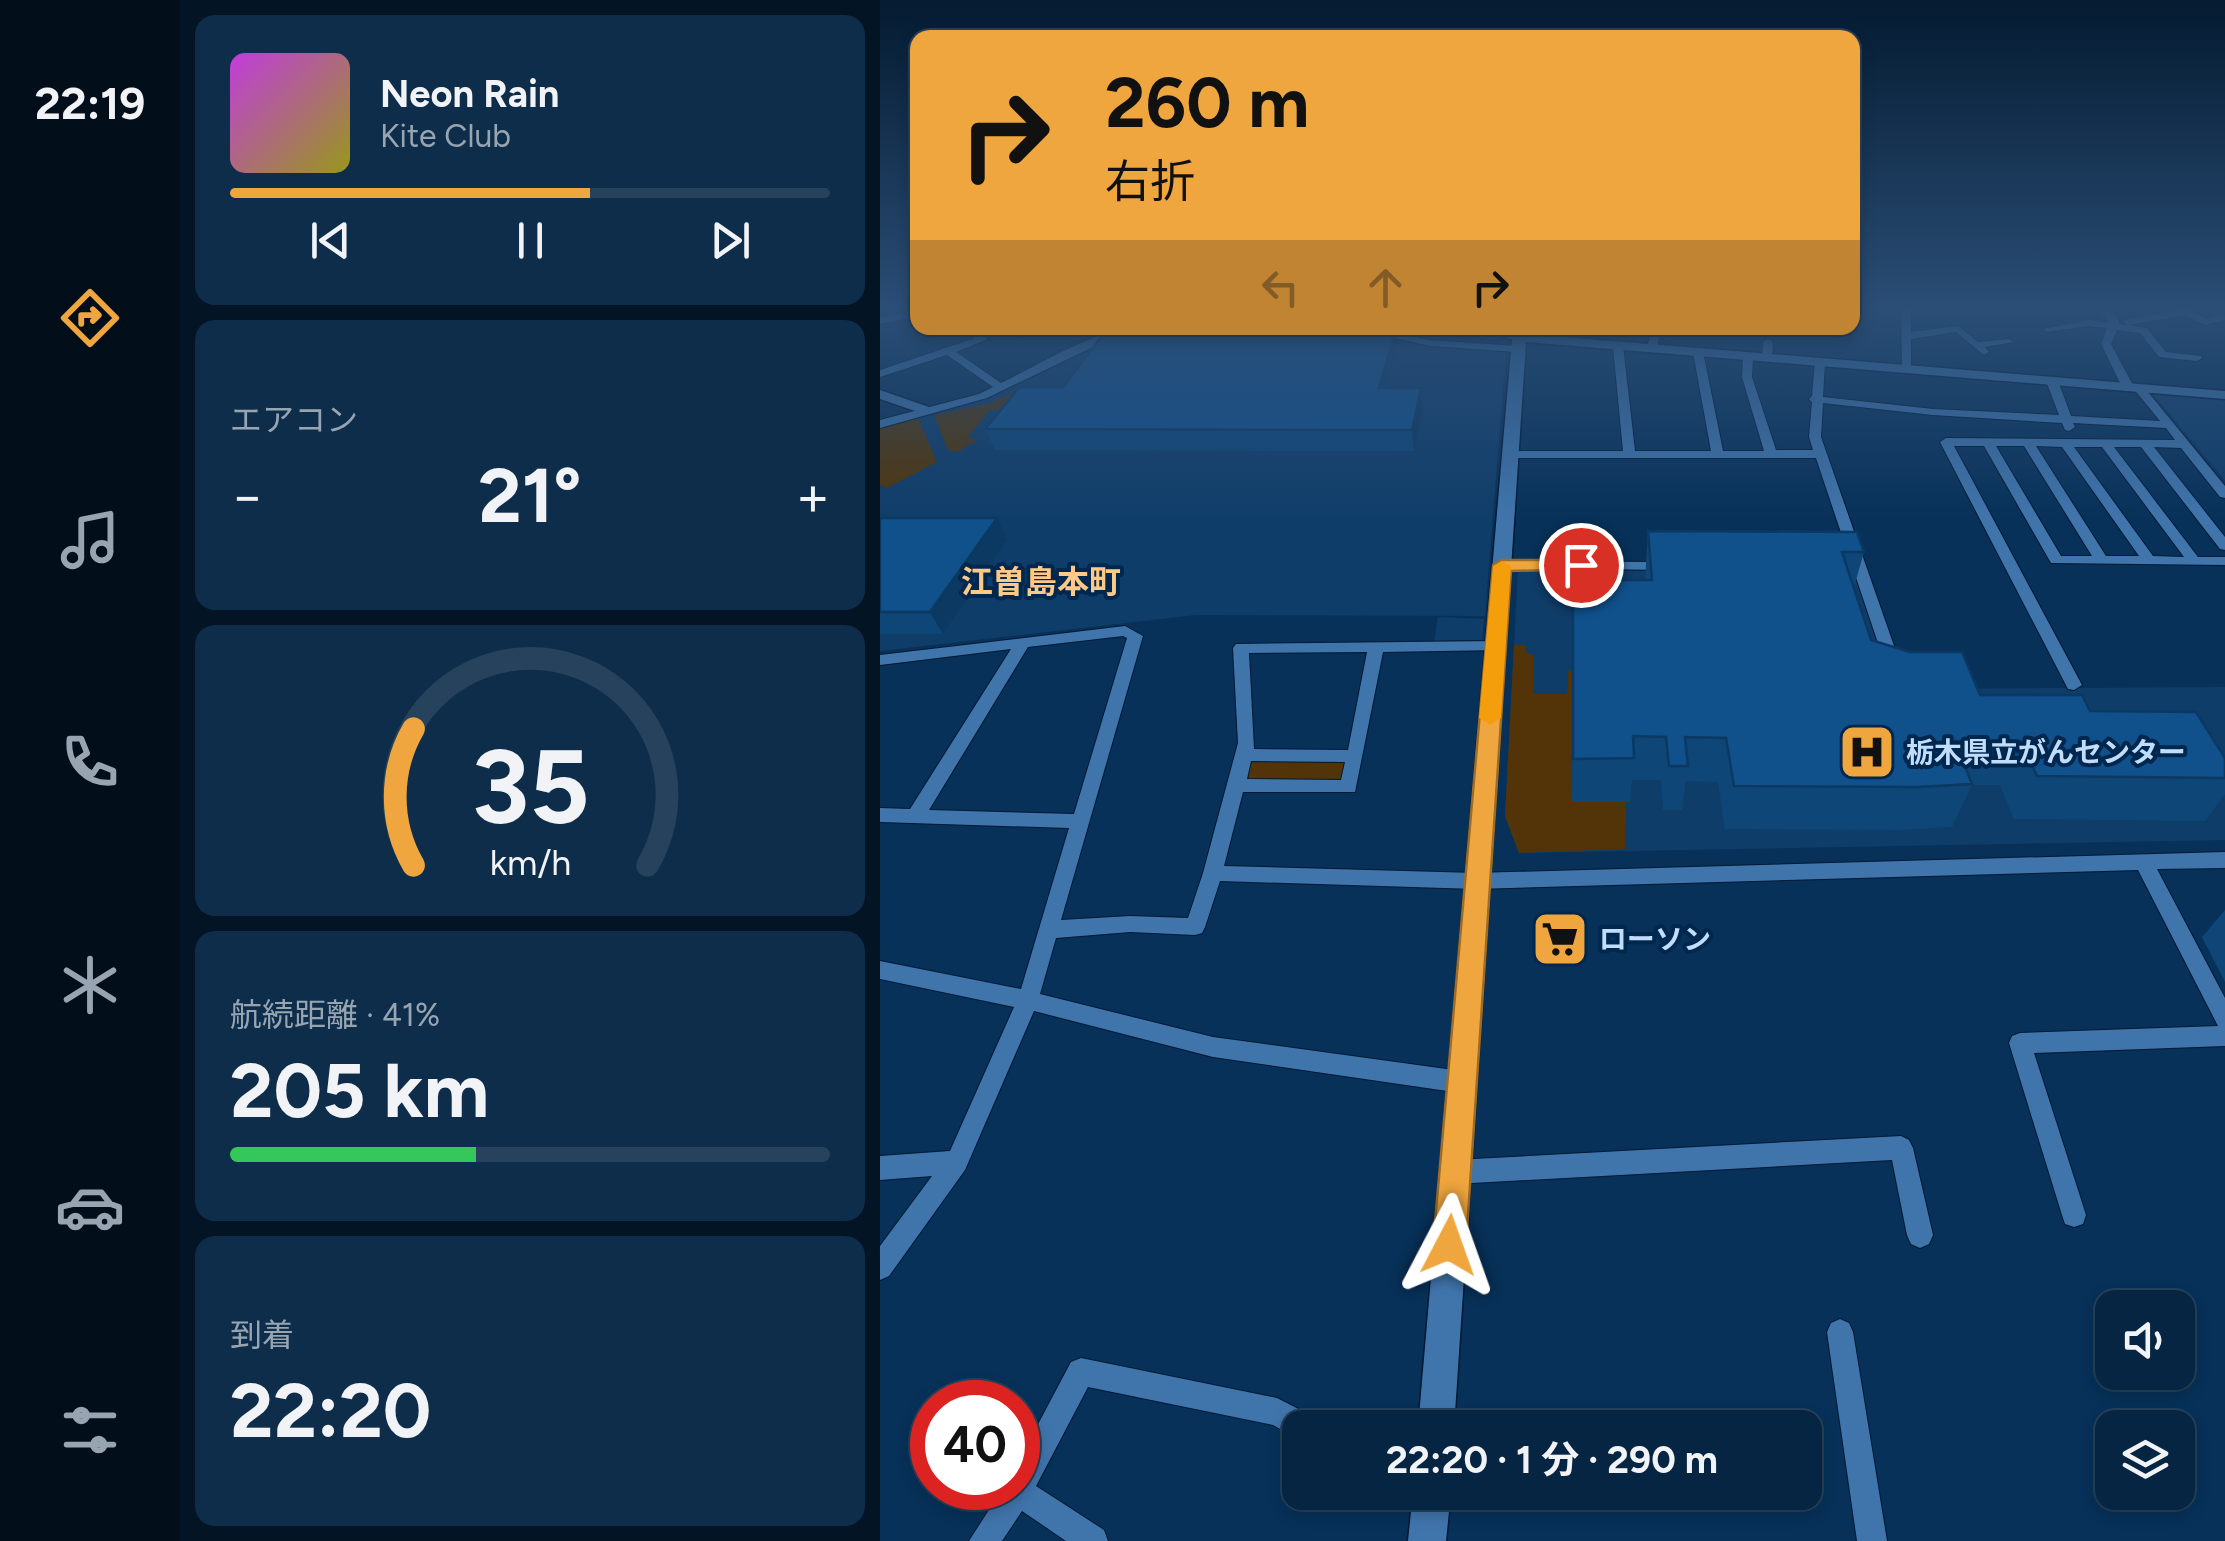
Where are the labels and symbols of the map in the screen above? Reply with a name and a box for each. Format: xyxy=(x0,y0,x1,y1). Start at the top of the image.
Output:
pin xyxy=(1539,523,1624,608)
district label: 江曽島本町 xyxy=(961,563,1121,601)
hospital icon: 栃木県立がんセンター xyxy=(1837,722,1897,782)
place label: 栃木県立がんセンター xyxy=(1906,735,2186,769)
supermarket icon: ローソン xyxy=(1530,909,1590,969)
place label: ローソン xyxy=(1599,922,1711,956)
position arrow xyxy=(1397,1193,1501,1297)
speed limit sign: 40 xyxy=(910,1380,1040,1510)

